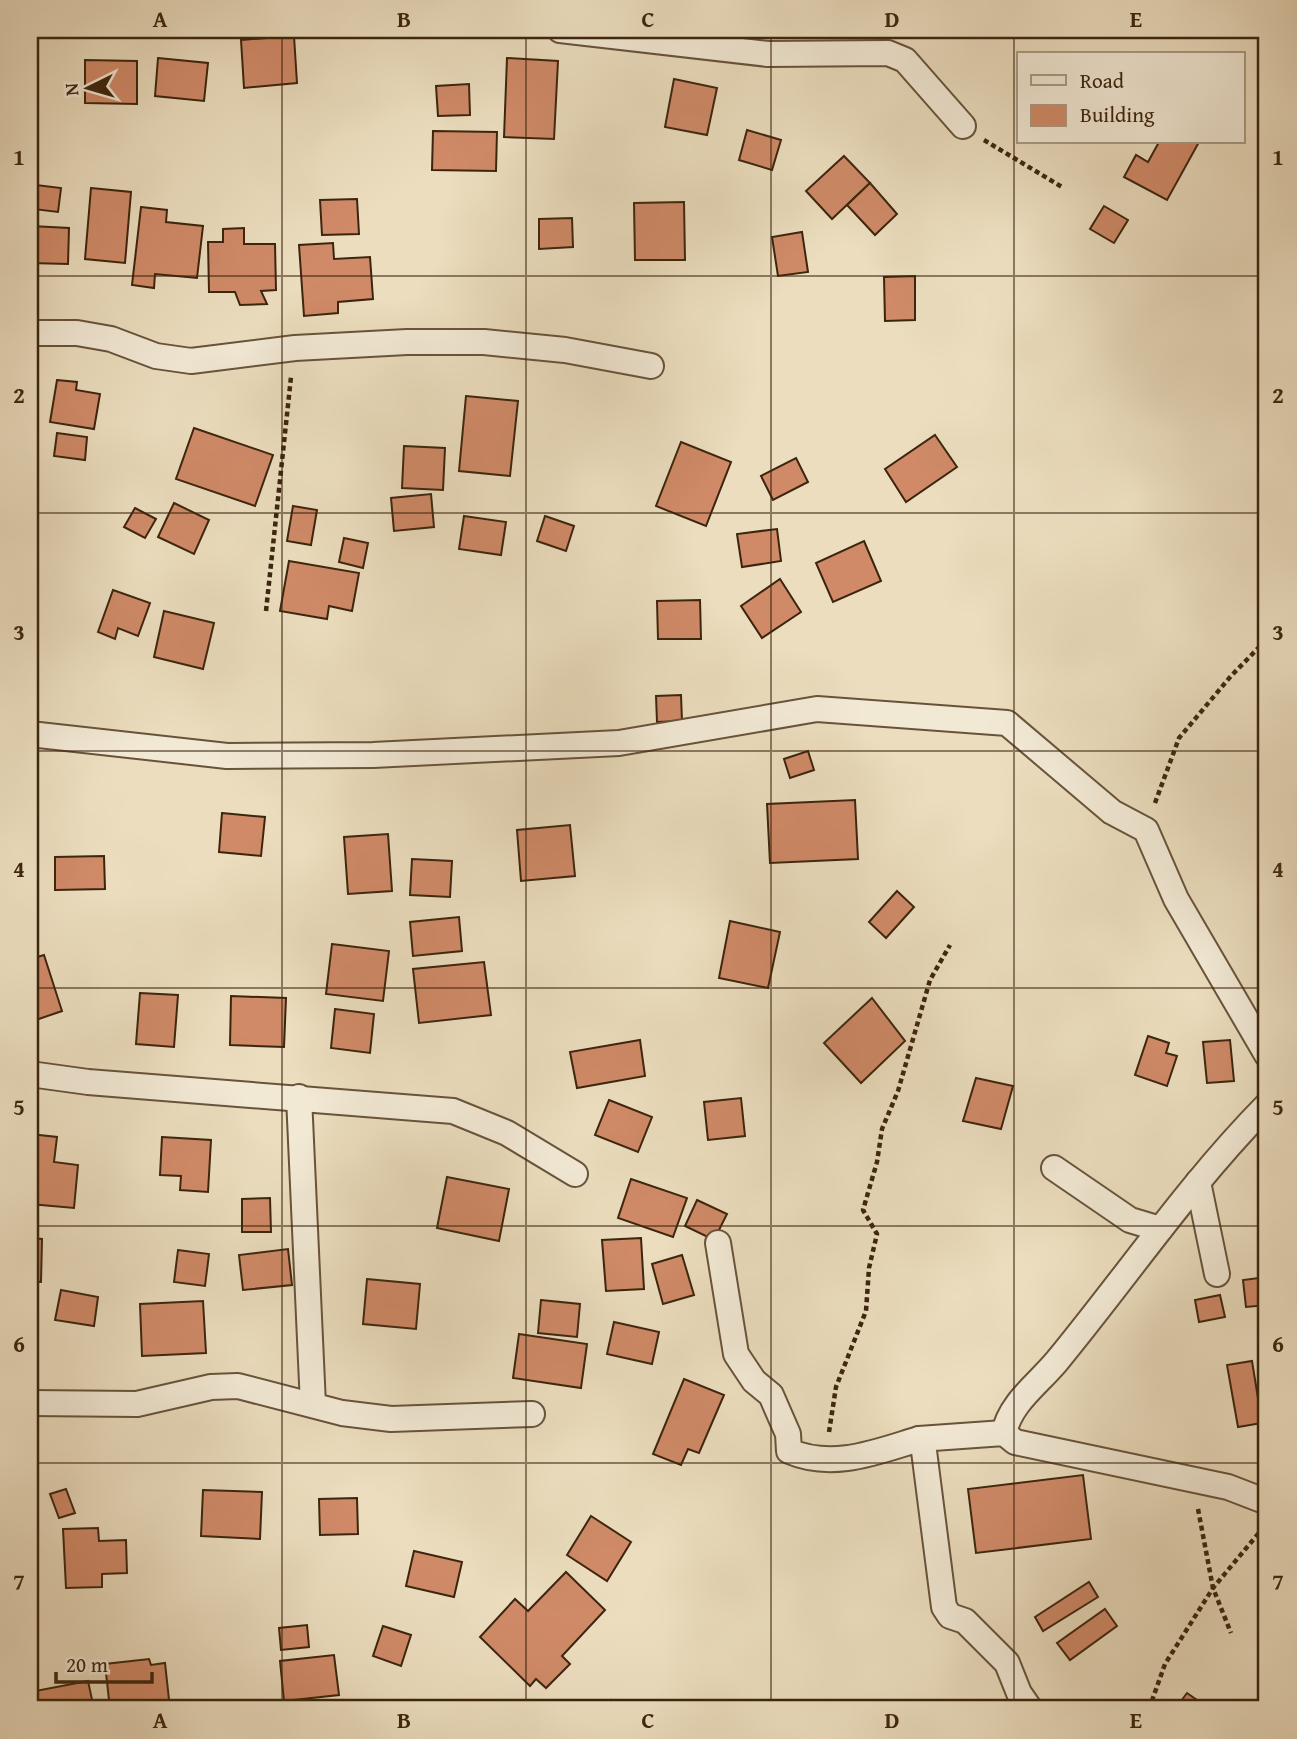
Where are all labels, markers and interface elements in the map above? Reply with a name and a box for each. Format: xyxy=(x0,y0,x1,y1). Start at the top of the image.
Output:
text: A xyxy=(153,2,168,35)
text: B xyxy=(397,2,411,35)
text: C xyxy=(641,2,655,35)
text: D xyxy=(885,2,900,35)
text: E xyxy=(1130,2,1142,35)
north arrow xyxy=(52,52,122,122)
legend xyxy=(1017,52,1244,144)
text: Road xyxy=(1080,65,1125,96)
text: N xyxy=(57,82,86,97)
text: Building xyxy=(1080,99,1155,130)
text: 1 xyxy=(13,140,25,173)
text: 1 xyxy=(1272,140,1284,173)
text: 2 xyxy=(13,378,25,411)
text: 2 xyxy=(1272,378,1284,411)
text: 3 xyxy=(13,615,25,648)
text: 3 xyxy=(1272,615,1284,648)
text: 4 xyxy=(13,852,25,885)
text: 4 xyxy=(1272,852,1284,885)
text: 5 xyxy=(13,1090,25,1123)
text: 5 xyxy=(1272,1090,1284,1123)
text: 6 xyxy=(13,1327,25,1360)
text: 6 xyxy=(1272,1327,1284,1360)
text: 7 xyxy=(13,1565,25,1598)
text: 7 xyxy=(1272,1565,1284,1598)
scale bar xyxy=(56,1641,152,1685)
text: 20 m xyxy=(66,1649,108,1680)
text: A xyxy=(153,1703,168,1736)
text: B xyxy=(397,1703,411,1736)
text: C xyxy=(641,1703,655,1736)
text: D xyxy=(885,1703,900,1736)
text: E xyxy=(1130,1703,1142,1736)

